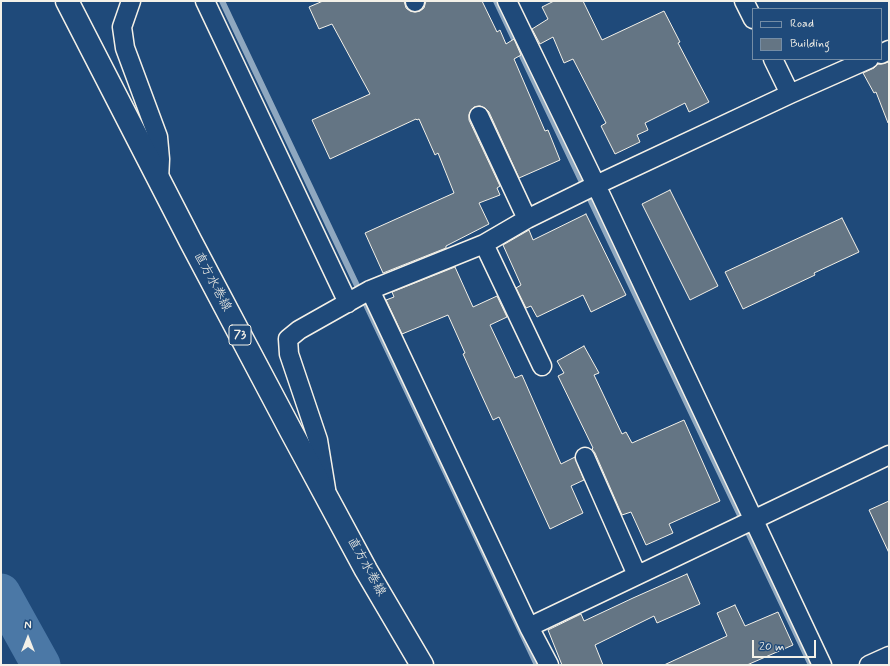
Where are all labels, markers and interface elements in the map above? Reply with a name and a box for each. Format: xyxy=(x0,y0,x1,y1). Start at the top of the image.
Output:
legend xyxy=(752,8,882,60)
text: Road xyxy=(790,16,814,32)
text: Building xyxy=(790,36,830,52)
street label: 直方水巻線 xyxy=(190,250,234,314)
road number: 73 xyxy=(229,325,251,345)
street label: 直方水巻線 xyxy=(343,535,389,599)
north arrow xyxy=(8,618,48,658)
text: N xyxy=(24,619,32,633)
scale bar xyxy=(754,632,818,658)
text: 20 m xyxy=(759,639,785,655)

